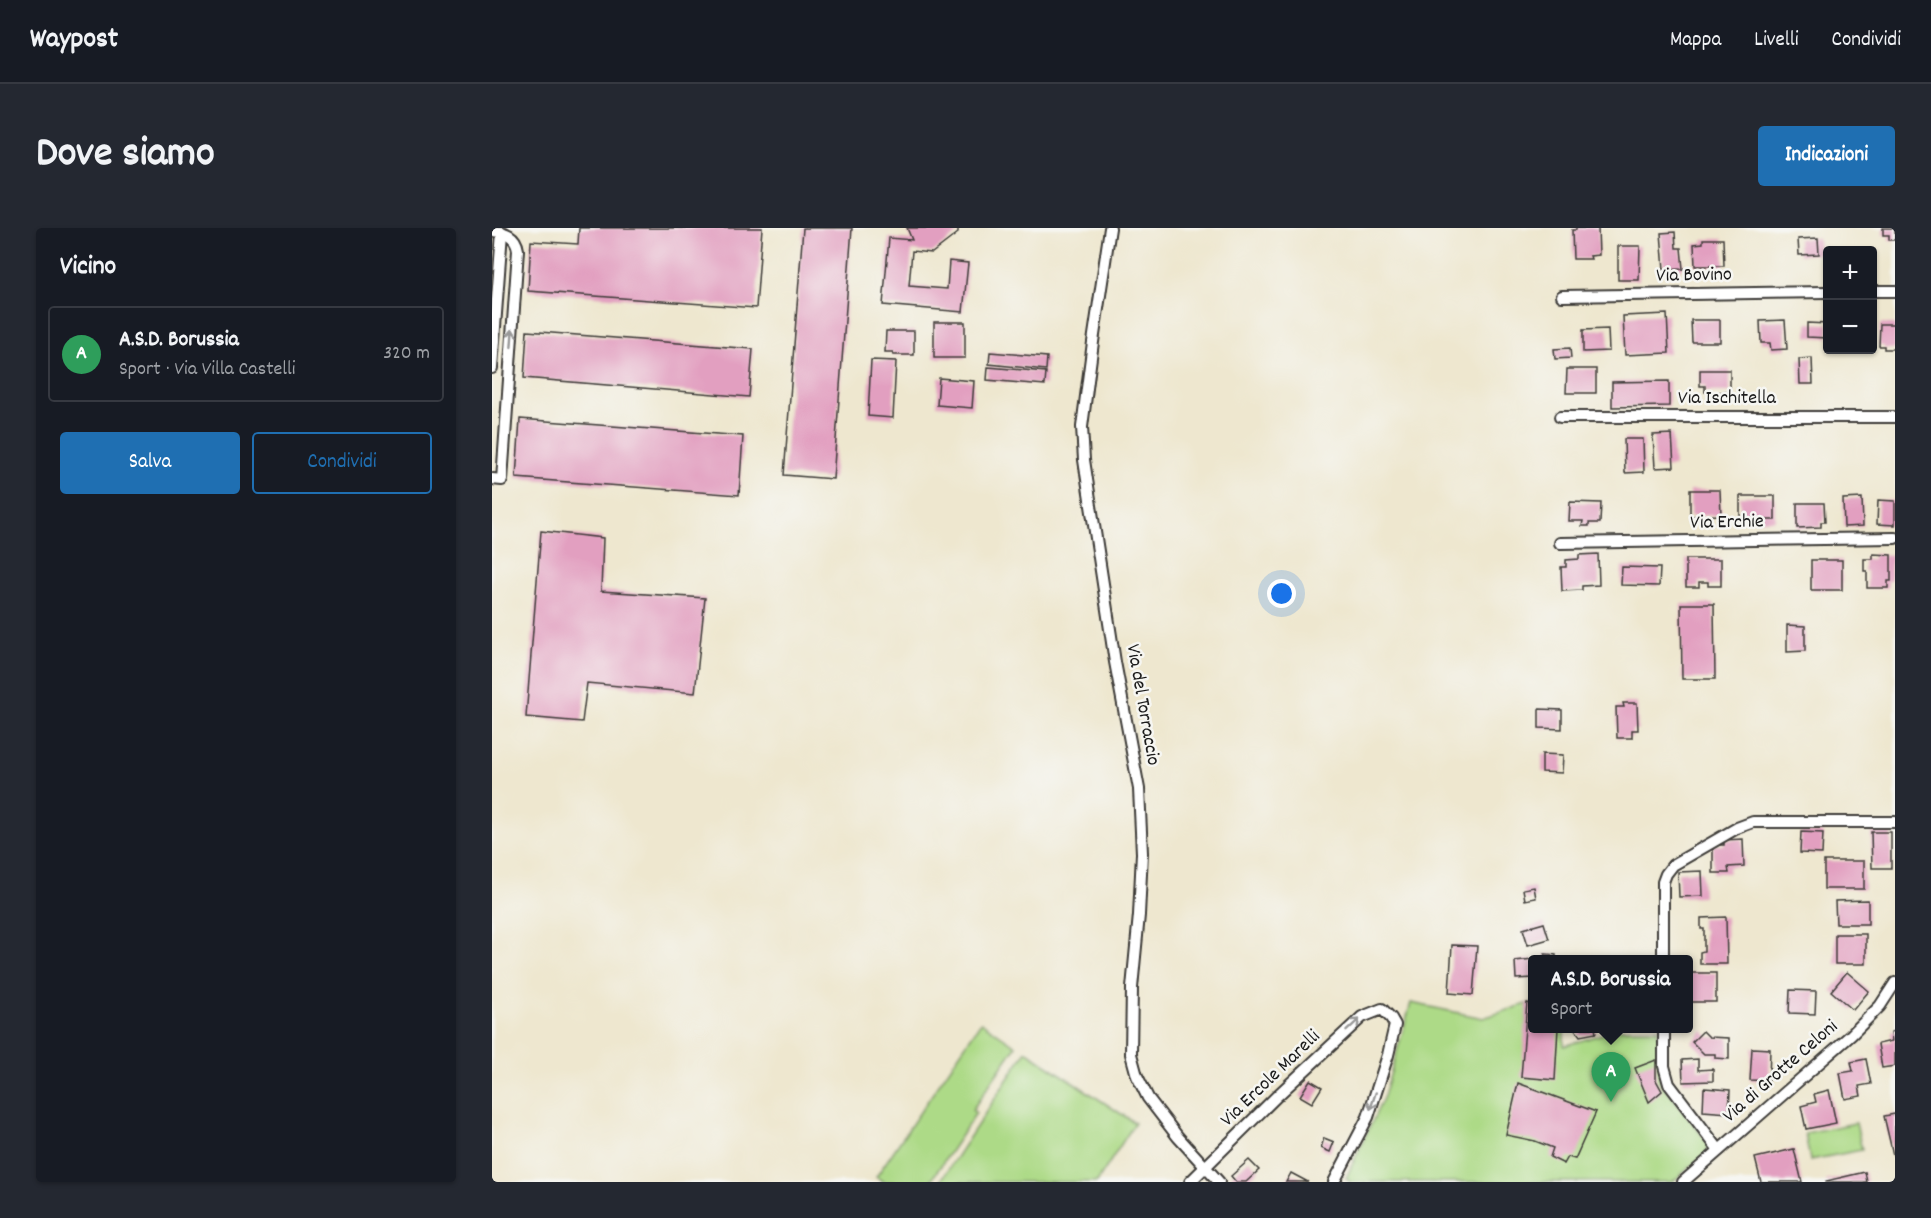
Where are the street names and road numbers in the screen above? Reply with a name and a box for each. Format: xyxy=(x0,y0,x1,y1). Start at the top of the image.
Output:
street label: Via Bovino xyxy=(1656,261,1732,291)
street label: Via Ischitella xyxy=(1678,385,1777,413)
street label: Via Erchie xyxy=(1690,508,1764,538)
street label: Via del Torraccio xyxy=(1118,642,1166,768)
street label: Via di Grotte Celoni xyxy=(1717,1014,1845,1130)
street label: Via Ercole Marelli xyxy=(1215,1024,1327,1134)

